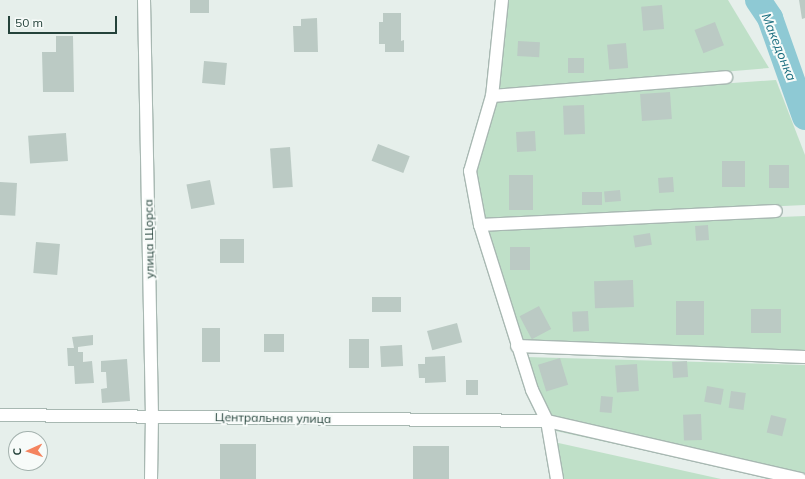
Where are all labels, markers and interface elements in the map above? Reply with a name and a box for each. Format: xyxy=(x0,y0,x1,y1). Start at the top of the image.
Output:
scale bar xyxy=(10,8,119,34)
water label: Македонка xyxy=(758,11,800,83)
text: 50 m xyxy=(15,15,43,30)
street label: улица Щорса xyxy=(141,199,157,279)
street label: Центральная улица xyxy=(215,410,331,426)
north arrow xyxy=(8,431,48,471)
text: С xyxy=(10,447,24,456)

